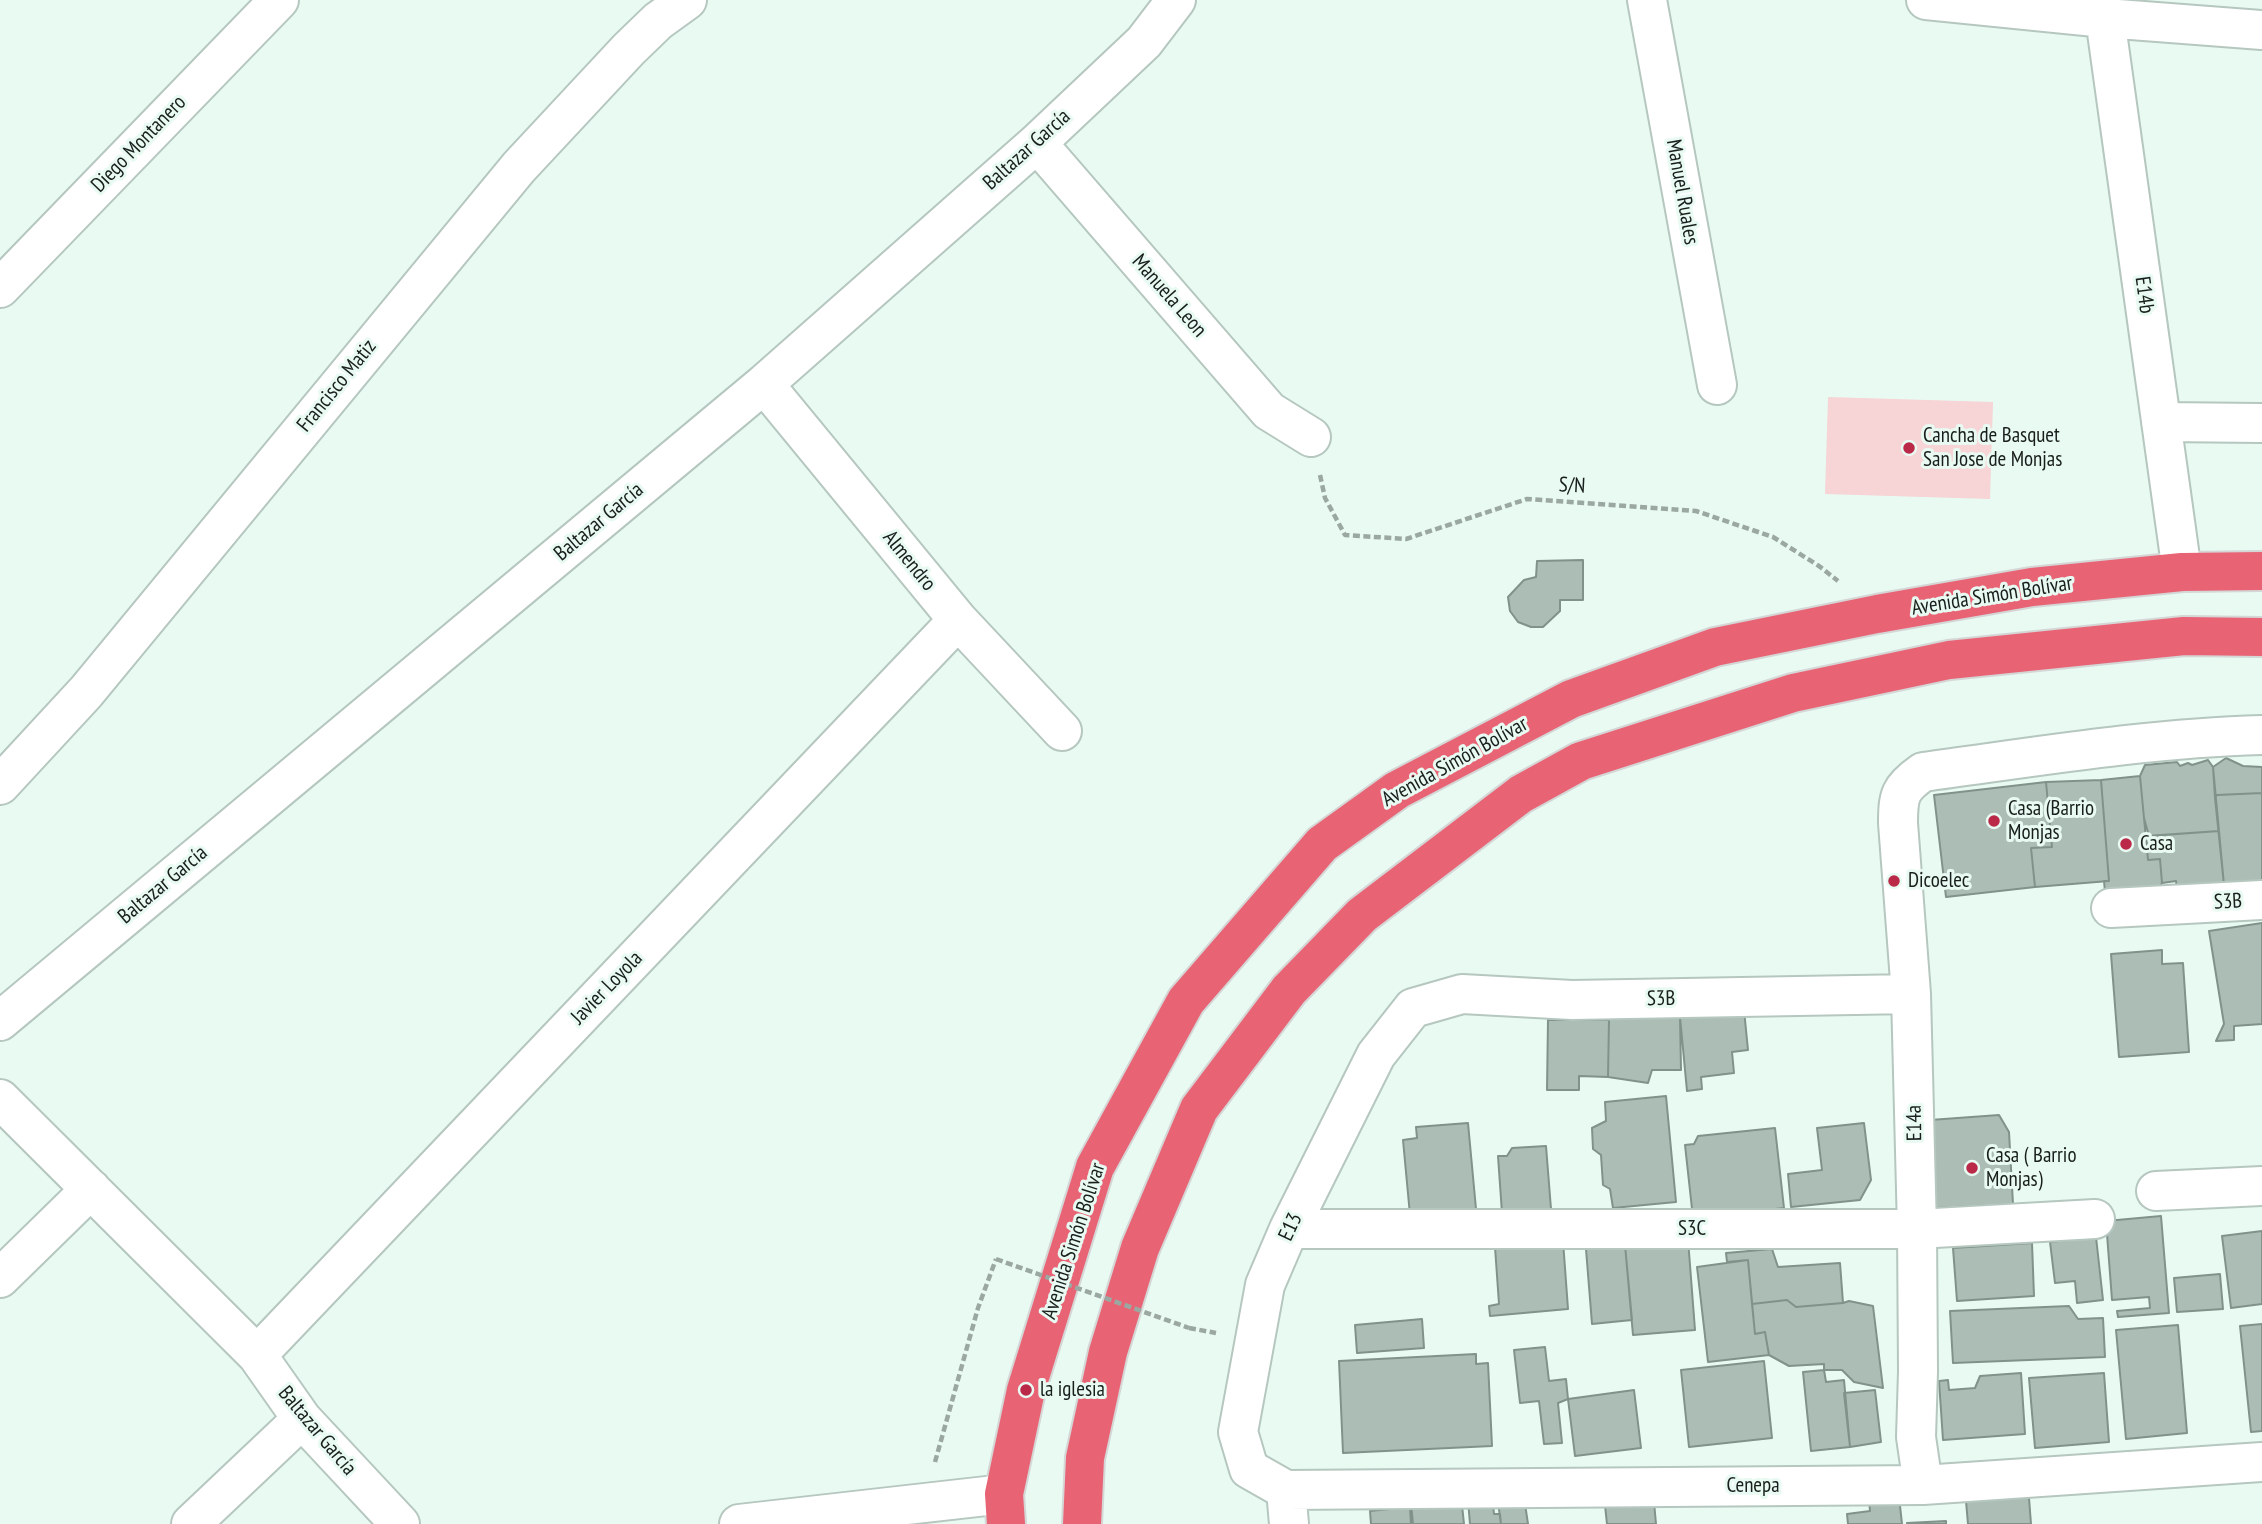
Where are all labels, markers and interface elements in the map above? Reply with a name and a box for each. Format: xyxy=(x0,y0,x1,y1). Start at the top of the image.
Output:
street label: Diego Montanero xyxy=(86,90,192,198)
street label: Baltazar García xyxy=(978,104,1076,196)
street label: Manuel Ruales xyxy=(1660,137,1704,247)
street label: Manuela Leon xyxy=(1126,250,1212,342)
street label: E14b xyxy=(2129,275,2159,315)
street label: Francisco Matiz xyxy=(292,335,382,437)
place label: Cancha de Basquet San Jose de Monjas xyxy=(1923,423,2062,473)
marker: Cancha de Basquet San Jose de Monjas xyxy=(1901,440,1917,456)
street label: S/N xyxy=(1558,473,1586,499)
street label: Baltazar García xyxy=(549,477,649,567)
street label: Almendro xyxy=(877,526,941,596)
street label: Avenida Simón Bolívar xyxy=(1910,571,2074,621)
street label: Avenida Simón Bolívar xyxy=(1378,712,1532,812)
place label: Casa (Barrio Monjas xyxy=(2008,796,2094,846)
marker: Casa (Barrio Monjas xyxy=(1986,813,2002,829)
place label: Casa xyxy=(2140,831,2173,857)
marker: Casa xyxy=(2118,836,2134,852)
street label: Baltazar García xyxy=(113,840,213,930)
place label: Dicoelec xyxy=(1908,868,1969,894)
marker: Dicoelec xyxy=(1886,873,1902,889)
street label: S3B xyxy=(2213,889,2243,915)
street label: Javier Loyola xyxy=(566,946,648,1030)
street label: S3B xyxy=(1647,986,1675,1012)
street label: E14a xyxy=(1902,1105,1928,1141)
place label: Casa ( Barrio Monjas) xyxy=(1986,1143,2076,1193)
street label: Avenida Simón Bolívar xyxy=(1037,1160,1111,1322)
marker: Casa ( Barrio Monjas) xyxy=(1964,1160,1980,1176)
street label: E13 xyxy=(1274,1209,1308,1245)
street label: S3C xyxy=(1678,1216,1706,1242)
place label: la iglesia xyxy=(1040,1377,1105,1403)
street label: Baltazar García xyxy=(272,1381,362,1481)
marker: la iglesia xyxy=(1018,1382,1034,1398)
street label: Cenepa xyxy=(1726,1473,1780,1499)

